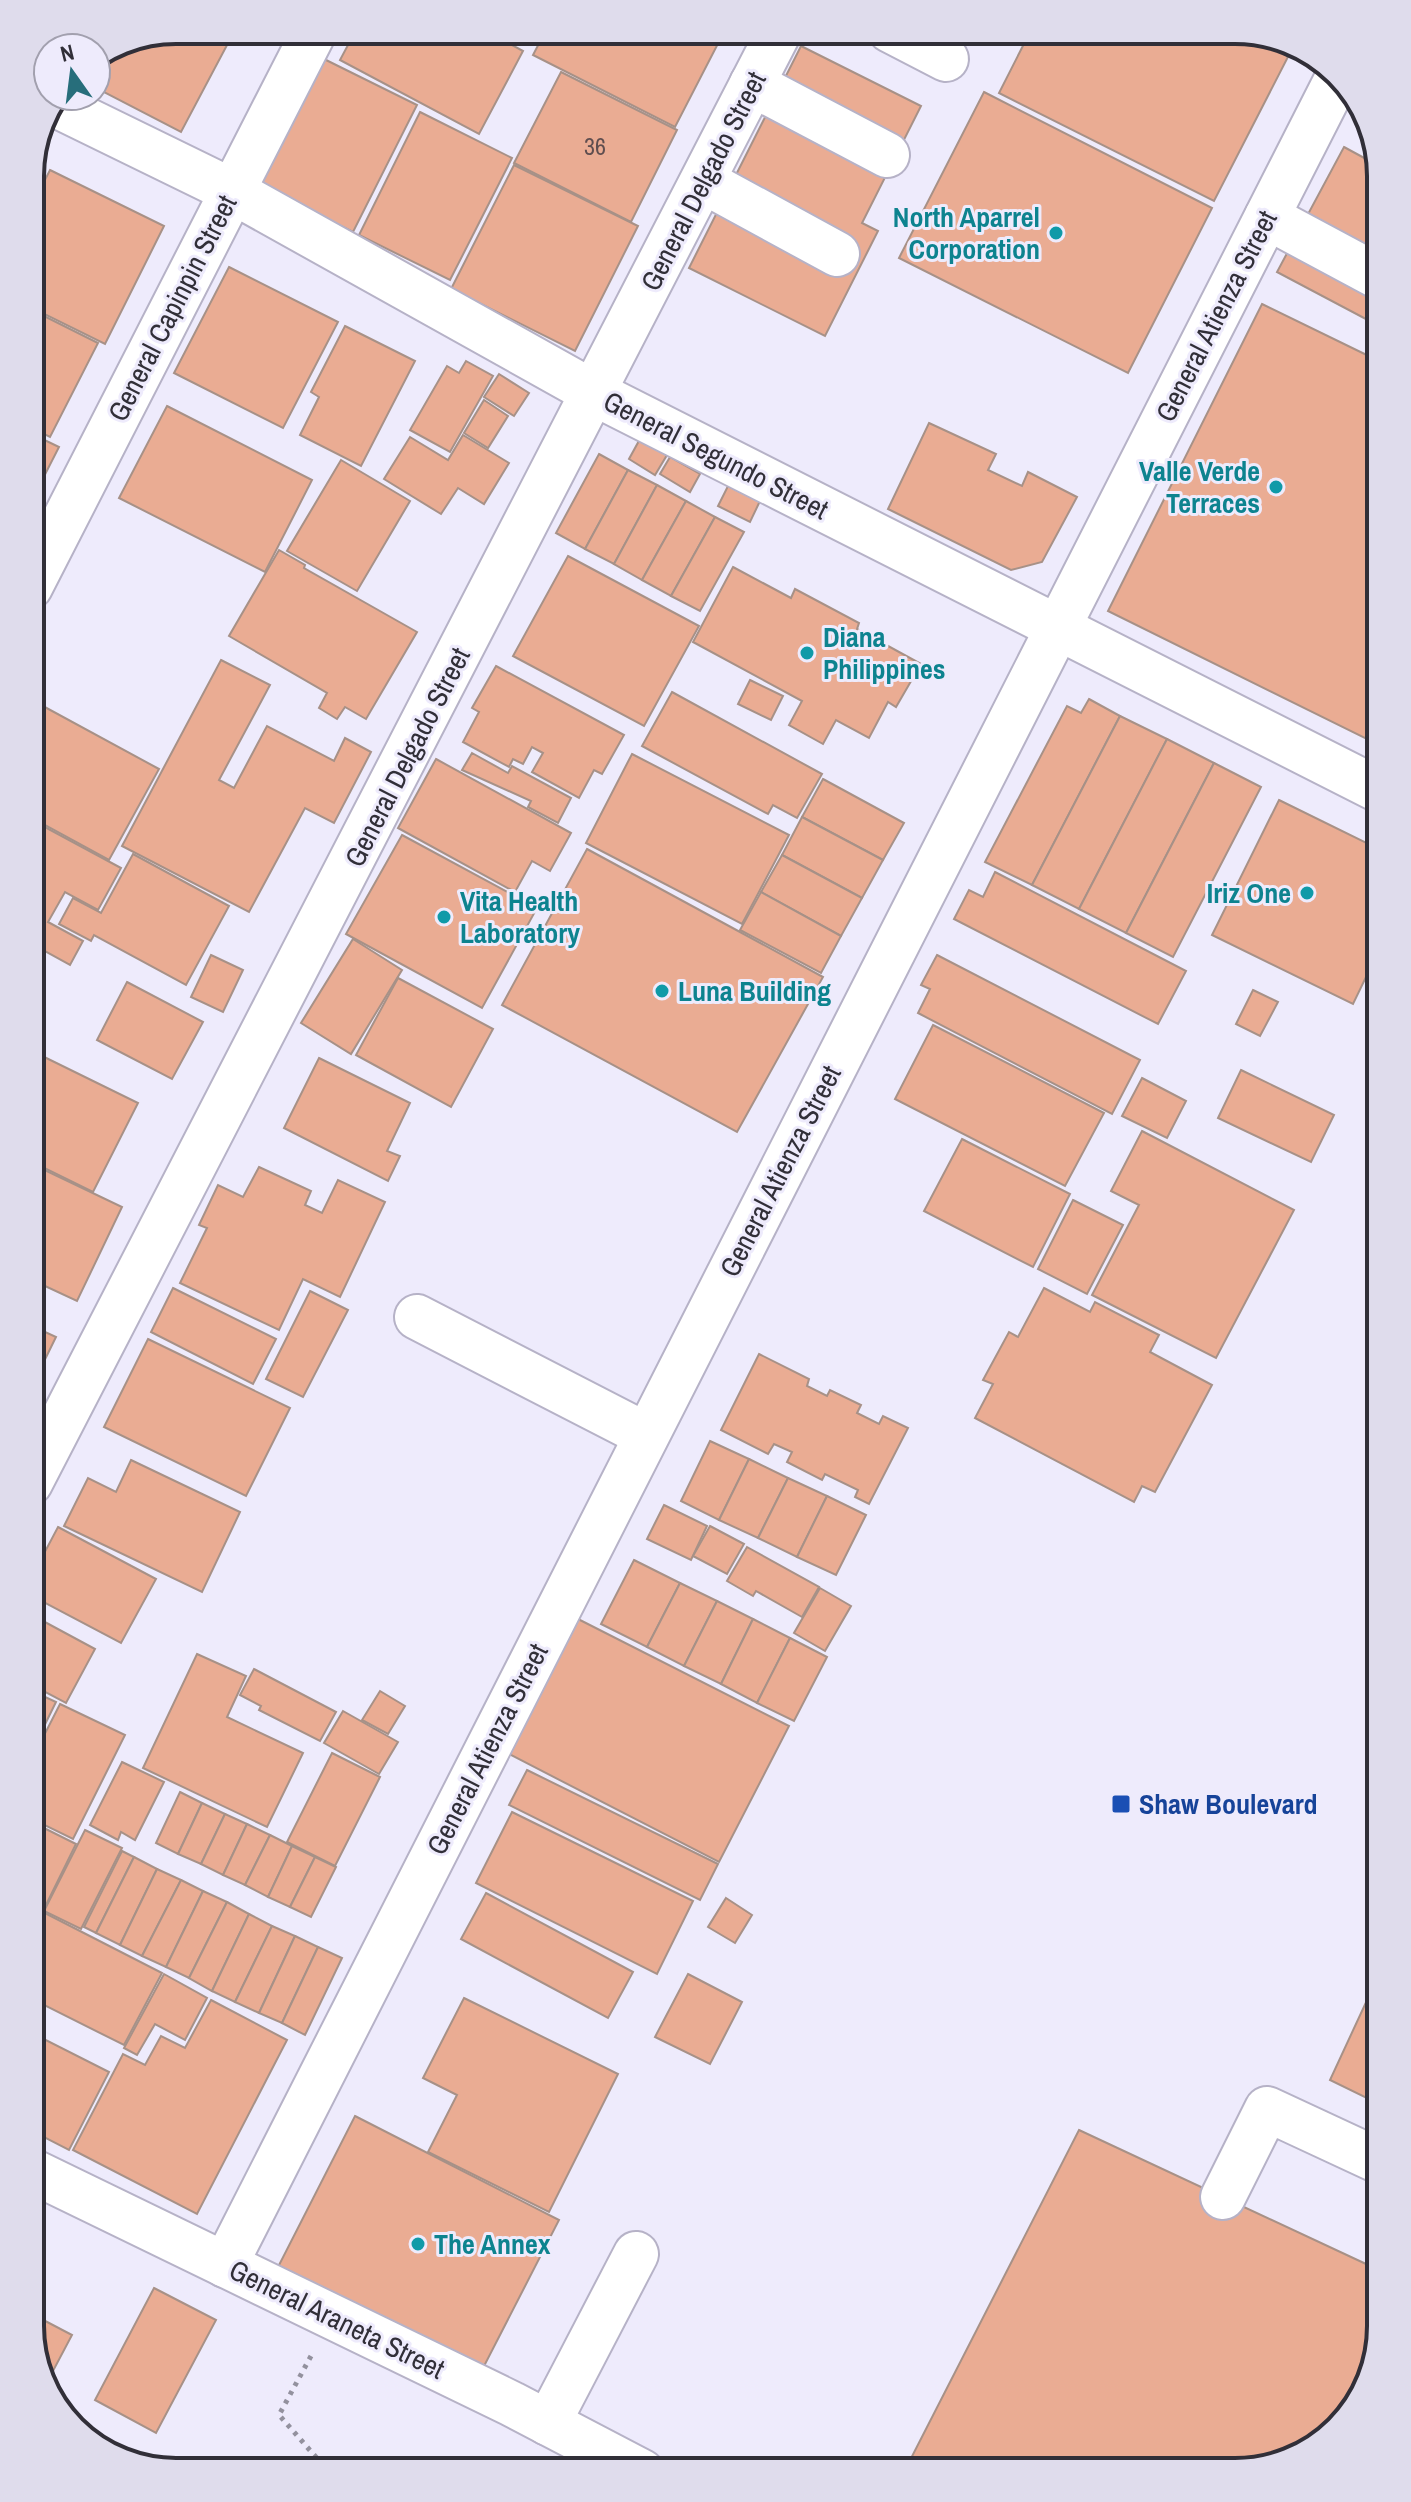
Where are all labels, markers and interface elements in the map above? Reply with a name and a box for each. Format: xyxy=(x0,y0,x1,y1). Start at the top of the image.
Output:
north arrow xyxy=(32,32,112,112)
text: N xyxy=(57,36,77,69)
street label: General Delgado Street xyxy=(631,65,775,297)
house number: 36 xyxy=(584,130,606,162)
street label: General Capinpin Street xyxy=(99,188,245,428)
place label: North Aparrel Corporation xyxy=(893,198,1040,268)
street label: General Atienza Street xyxy=(1146,204,1286,428)
marker: North Aparrel Corporation xyxy=(1047,224,1065,242)
street label: General Segundo Street xyxy=(597,382,835,528)
place label: Valle Verde Terraces xyxy=(1139,452,1260,522)
marker: Valle Verde Terraces xyxy=(1267,478,1285,496)
place label: Diana Philippines xyxy=(823,618,946,688)
street label: General Delgado Street xyxy=(335,641,479,873)
marker: Diana Philippines xyxy=(798,644,816,662)
place label: Iriz One xyxy=(1207,874,1291,912)
place label: Vita Health Laboratory xyxy=(460,882,580,952)
marker: Iriz One xyxy=(1298,884,1316,902)
marker: Vita Health Laboratory xyxy=(435,908,453,926)
place label: Luna Building xyxy=(678,972,831,1010)
marker: Luna Building xyxy=(653,982,671,1000)
street label: General Atienza Street xyxy=(710,1059,850,1283)
street label: General Atienza Street xyxy=(417,1637,557,1861)
place label: Shaw Boulevard xyxy=(1139,1785,1318,1823)
marker: Shaw Boulevard xyxy=(1110,1793,1132,1815)
place label: The Annex xyxy=(434,2225,551,2263)
marker: The Annex xyxy=(409,2235,427,2253)
street label: General Araneta Street xyxy=(223,2250,451,2388)

